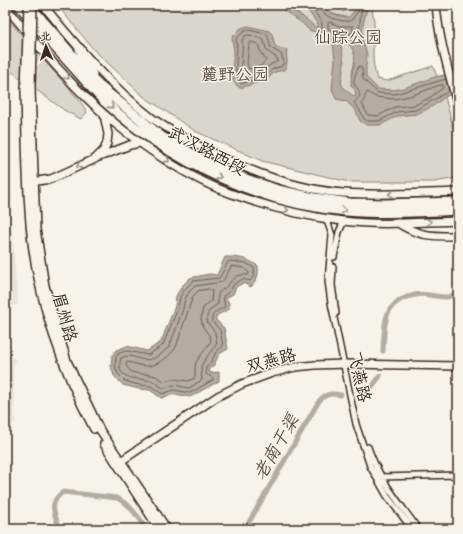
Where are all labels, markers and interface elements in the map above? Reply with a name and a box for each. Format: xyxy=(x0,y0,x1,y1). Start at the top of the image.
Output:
north arrow xyxy=(26,26,66,66)
park label: 仙踪公园 xyxy=(314,27,382,47)
text: 北 xyxy=(40,30,51,43)
park label: 麓野公园 xyxy=(201,64,269,84)
one-way arrow xyxy=(62,72,70,80)
one-way arrow xyxy=(106,102,114,109)
street label: 武汉路西段 xyxy=(165,121,249,179)
one-way arrow xyxy=(163,155,170,163)
one-way arrow xyxy=(76,161,83,169)
one-way arrow xyxy=(215,172,223,180)
one-way arrow xyxy=(388,190,394,198)
one-way arrow xyxy=(283,205,289,213)
one-way arrow xyxy=(341,206,347,215)
one-way arrow xyxy=(426,217,432,226)
street label: 眉州路 xyxy=(48,290,82,344)
street label: 双燕路 xyxy=(244,344,298,376)
street label: 飞燕路 xyxy=(345,350,375,404)
water label: 老南干渠 xyxy=(248,409,305,484)

